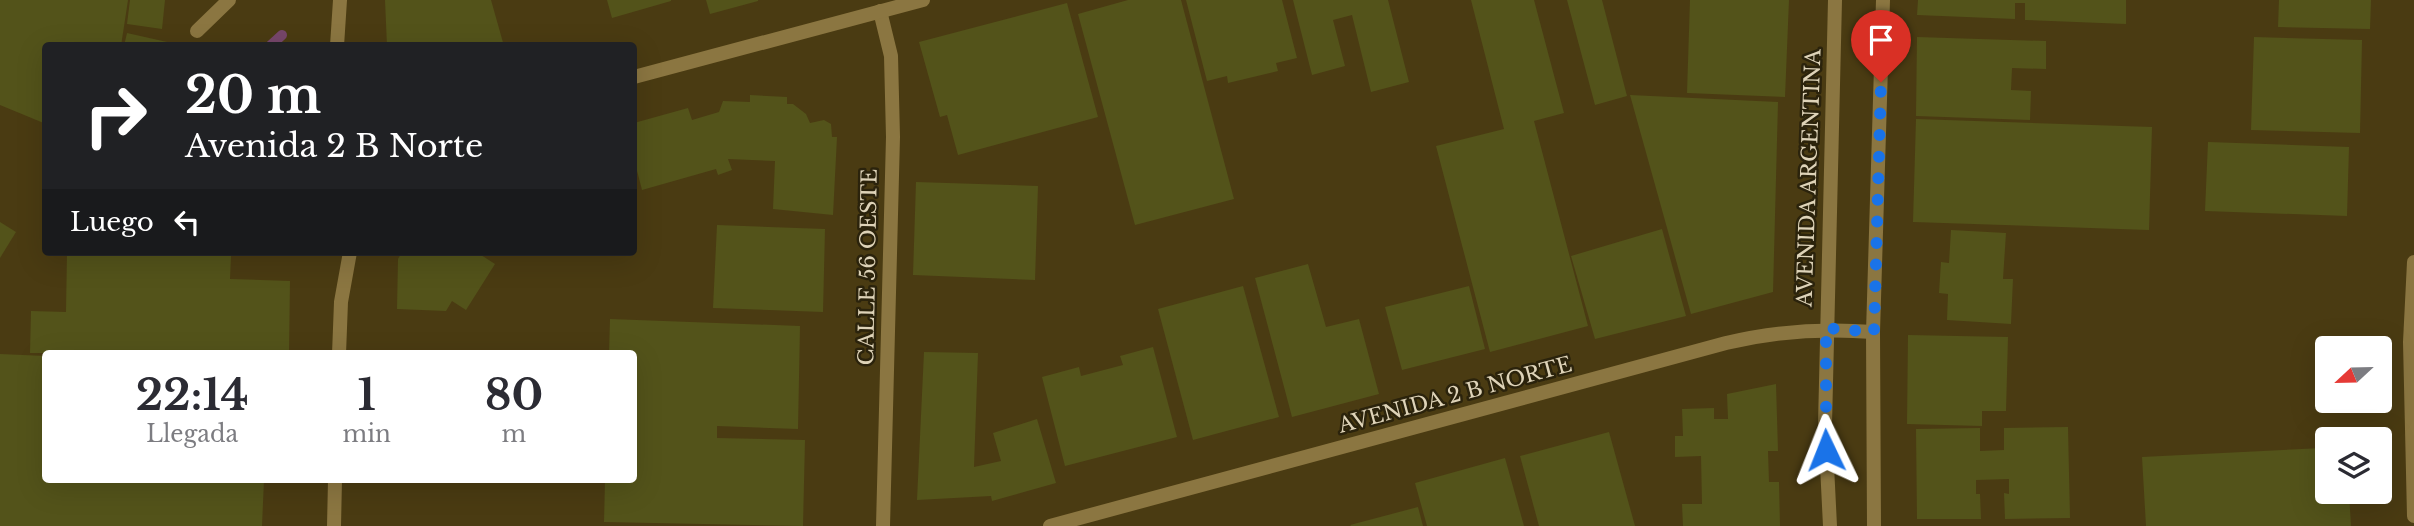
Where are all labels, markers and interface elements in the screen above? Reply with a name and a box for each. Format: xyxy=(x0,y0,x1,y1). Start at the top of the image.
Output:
pin xyxy=(1851,10,1911,82)
icon: arrive xyxy=(1862,21,1900,59)
street label: AVENIDA ARGENTINA xyxy=(1791,48,1827,308)
text: 20 m xyxy=(185,65,321,126)
icon: right xyxy=(70,70,161,161)
text: Avenida 2 B Norte xyxy=(185,126,483,166)
street label: CALLE 56 OESTE xyxy=(853,168,883,366)
icon: left xyxy=(168,203,206,241)
text: Luego xyxy=(70,206,154,238)
north arrow xyxy=(2315,336,2392,413)
map controls xyxy=(2315,336,2392,504)
street label: AVENIDA 2 B NORTE xyxy=(1334,351,1575,439)
text: 22:14 xyxy=(136,369,249,421)
text: 1 xyxy=(358,369,376,421)
text: 80 xyxy=(485,369,543,421)
position arrow xyxy=(1789,413,1863,487)
text: Llegada xyxy=(146,420,238,448)
text: min xyxy=(343,420,391,448)
text: m xyxy=(502,420,526,448)
button: layers xyxy=(2315,427,2392,504)

